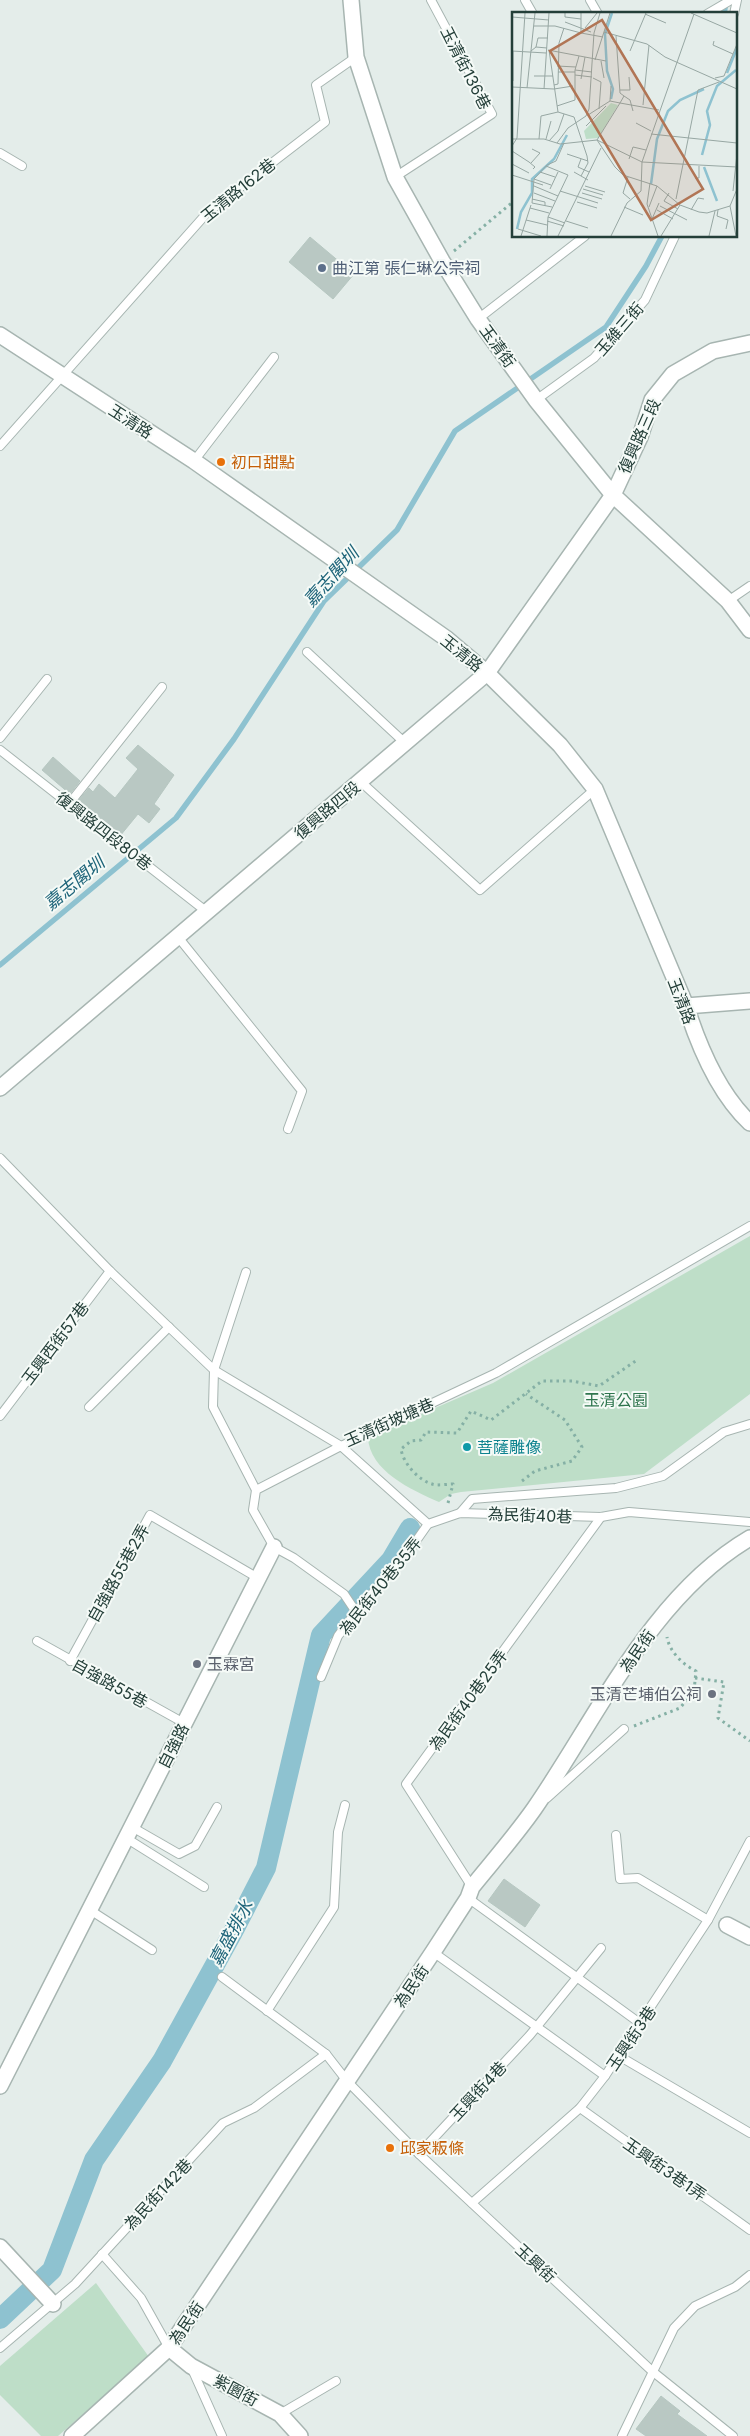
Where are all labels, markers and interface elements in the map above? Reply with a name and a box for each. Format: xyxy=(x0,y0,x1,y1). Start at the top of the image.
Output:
inset map xyxy=(512,12,738,238)
street label: 玉清街136巷 xyxy=(437,23,495,113)
street label: 玉清路162巷 xyxy=(197,154,279,226)
place label: 曲江第 張仁琳公宗祠 xyxy=(332,258,481,278)
marker: 曲江第 張仁琳公宗祠 xyxy=(316,262,328,274)
street label: 玉維三街 xyxy=(590,298,648,360)
street label: 玉清街 xyxy=(476,321,520,371)
street label: 復興路三段 xyxy=(614,395,664,477)
street label: 玉清路 xyxy=(105,400,157,442)
place label: 初口甜點 xyxy=(231,452,295,472)
marker: 初口甜點 xyxy=(215,456,227,468)
water label: 嘉志閣圳 xyxy=(299,541,365,611)
street label: 玉清路 xyxy=(437,630,487,676)
street label: 復興路四段 xyxy=(290,777,364,843)
street label: 復興路四段80巷 xyxy=(52,787,156,875)
water label: 嘉志閣圳 xyxy=(40,850,111,914)
street label: 玉清路 xyxy=(664,975,700,1027)
street label: 玉興西街57巷 xyxy=(17,1298,93,1388)
park label: 玉清公園 xyxy=(584,1390,648,1410)
street label: 玉清街坡塘巷 xyxy=(341,1393,437,1451)
place label: 菩薩雕像 xyxy=(477,1437,541,1457)
marker: 菩薩雕像 xyxy=(461,1441,473,1453)
street label: 為民街40巷 xyxy=(487,1504,573,1526)
street label: 自強路55巷2弄 xyxy=(83,1520,153,1626)
street label: 為民街40巷35弄 xyxy=(334,1533,426,1639)
street label: 為民街 xyxy=(615,1626,659,1676)
street label: 為民街40巷25弄 xyxy=(425,1646,511,1754)
street label: 自強路55巷 xyxy=(69,1654,151,1712)
place label: 玉霖宮 xyxy=(207,1654,255,1674)
marker: 玉霖宮 xyxy=(191,1658,203,1670)
place label: 玉清芒埔伯公祠 xyxy=(590,1684,702,1704)
marker: 玉清芒埔伯公祠 xyxy=(706,1688,718,1700)
street label: 自強路 xyxy=(153,1720,193,1772)
water label: 嘉盛排水 xyxy=(205,1895,258,1970)
street label: 為民街 xyxy=(389,1961,433,2011)
street label: 玉興街3巷 xyxy=(602,2002,660,2074)
street label: 玉興街4巷 xyxy=(445,2057,511,2125)
street label: 玉興街3巷1弄 xyxy=(620,2133,710,2205)
place label: 邱家粄條 xyxy=(400,2138,464,2158)
marker: 邱家粄條 xyxy=(384,2142,396,2154)
street label: 為民街142巷 xyxy=(120,2154,196,2234)
street label: 玉興街 xyxy=(512,2239,560,2287)
street label: 為民街 xyxy=(164,2298,208,2348)
street label: 紫園街 xyxy=(210,2370,262,2410)

